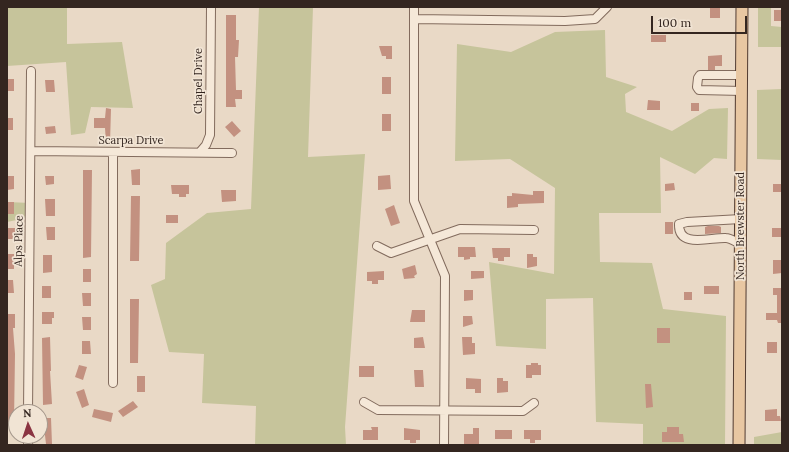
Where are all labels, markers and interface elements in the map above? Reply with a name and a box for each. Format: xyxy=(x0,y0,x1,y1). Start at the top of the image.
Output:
scale bar xyxy=(653,8,749,34)
text: 100 m xyxy=(658,15,691,30)
street label: Chapel Drive xyxy=(192,48,206,114)
street label: Scarpa Drive xyxy=(98,134,164,148)
street label: North Brewster Road xyxy=(734,172,748,280)
street label: Alps Place xyxy=(12,215,26,267)
north arrow xyxy=(8,404,48,444)
text: N xyxy=(23,406,32,420)

